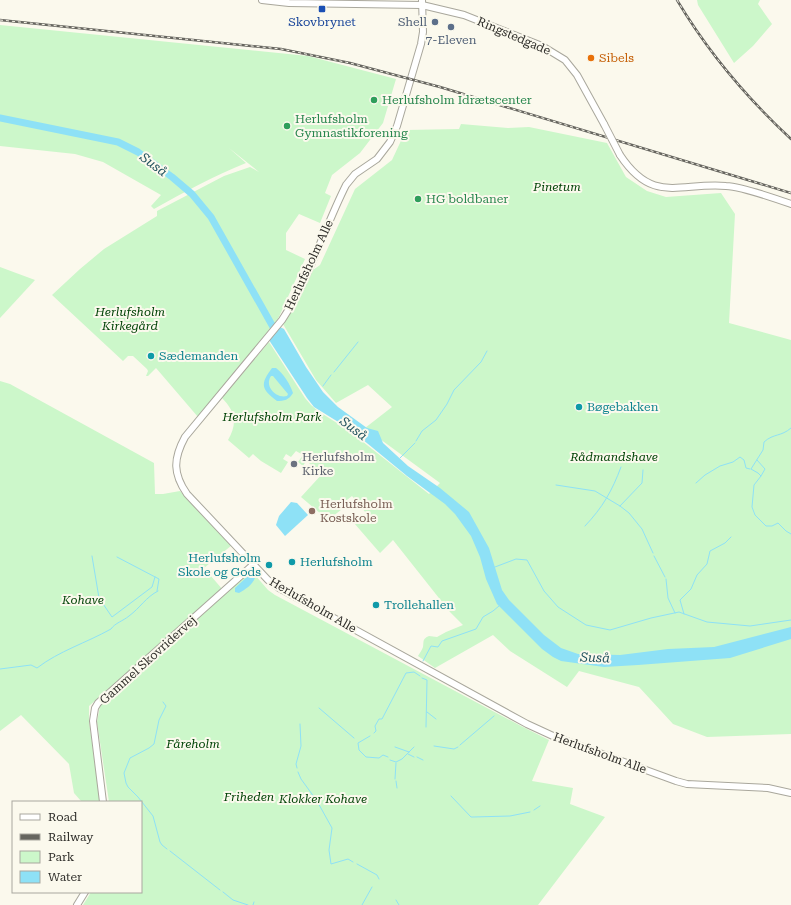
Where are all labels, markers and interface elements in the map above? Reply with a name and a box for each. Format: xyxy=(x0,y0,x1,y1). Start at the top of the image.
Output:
marker: Skovbrynet xyxy=(317,4,327,14)
street label: Ringstedgade xyxy=(475,14,553,58)
place label: Skovbrynet xyxy=(288,15,356,29)
place label: Shell xyxy=(398,15,427,29)
marker: Shell xyxy=(430,17,440,27)
marker: 7-Eleven xyxy=(446,22,456,32)
place label: 7-Eleven xyxy=(426,33,477,47)
place label: Sibels xyxy=(599,51,634,65)
marker: Sibels xyxy=(586,53,596,63)
place label: Herlufsholm Idrætscenter xyxy=(382,93,532,107)
marker: Herlufsholm Idrætscenter xyxy=(369,95,379,105)
place label: Herlufsholm Gymnastikforening xyxy=(295,112,408,140)
marker: Herlufsholm Gymnastikforening xyxy=(282,121,292,131)
water label: Suså xyxy=(136,149,170,179)
park label: Pinetum xyxy=(532,180,581,194)
place label: HG boldbaner xyxy=(426,192,508,206)
marker: HG boldbaner xyxy=(413,194,423,204)
street label: Herlufsholm Alle xyxy=(282,217,336,312)
park label: Herlufsholm Kirkegård xyxy=(94,305,165,333)
place label: Sædemanden xyxy=(159,349,238,363)
marker: Sædemanden xyxy=(146,351,156,361)
place label: Bøgebakken xyxy=(587,400,659,414)
marker: Bøgebakken xyxy=(574,402,584,412)
park label: Herlufsholm Park xyxy=(221,410,322,424)
water label: Suså xyxy=(336,413,370,443)
place label: Herlufsholm Kirke xyxy=(302,450,375,478)
park label: Rådmandshave xyxy=(569,450,658,464)
marker: Herlufsholm Kirke xyxy=(289,459,299,469)
place label: Herlufsholm Kostskole xyxy=(320,497,393,525)
marker: Herlufsholm Kostskole xyxy=(307,506,317,516)
place label: Herlufsholm Skole og Gods xyxy=(178,551,261,579)
place label: Herlufsholm xyxy=(300,555,373,569)
marker: Herlufsholm xyxy=(287,557,297,567)
marker: Herlufsholm Skole og Gods xyxy=(264,560,274,570)
street label: Herlufsholm Alle xyxy=(267,574,359,636)
park label: Kohave xyxy=(61,593,104,607)
place label: Trollehallen xyxy=(384,598,454,612)
marker: Trollehallen xyxy=(371,600,381,610)
street label: Gammel Skovridervej xyxy=(97,613,199,707)
water label: Suså xyxy=(579,649,610,666)
street label: Herlufsholm Alle xyxy=(551,730,649,777)
park label: Fåreholm xyxy=(165,737,220,751)
park label: Friheden xyxy=(223,790,274,804)
park label: Klokker Kohave xyxy=(278,792,367,806)
legend xyxy=(12,801,142,893)
text: Road xyxy=(48,810,78,824)
text: Railway xyxy=(48,830,94,844)
text: Park xyxy=(48,850,75,864)
text: Water xyxy=(48,870,82,884)

